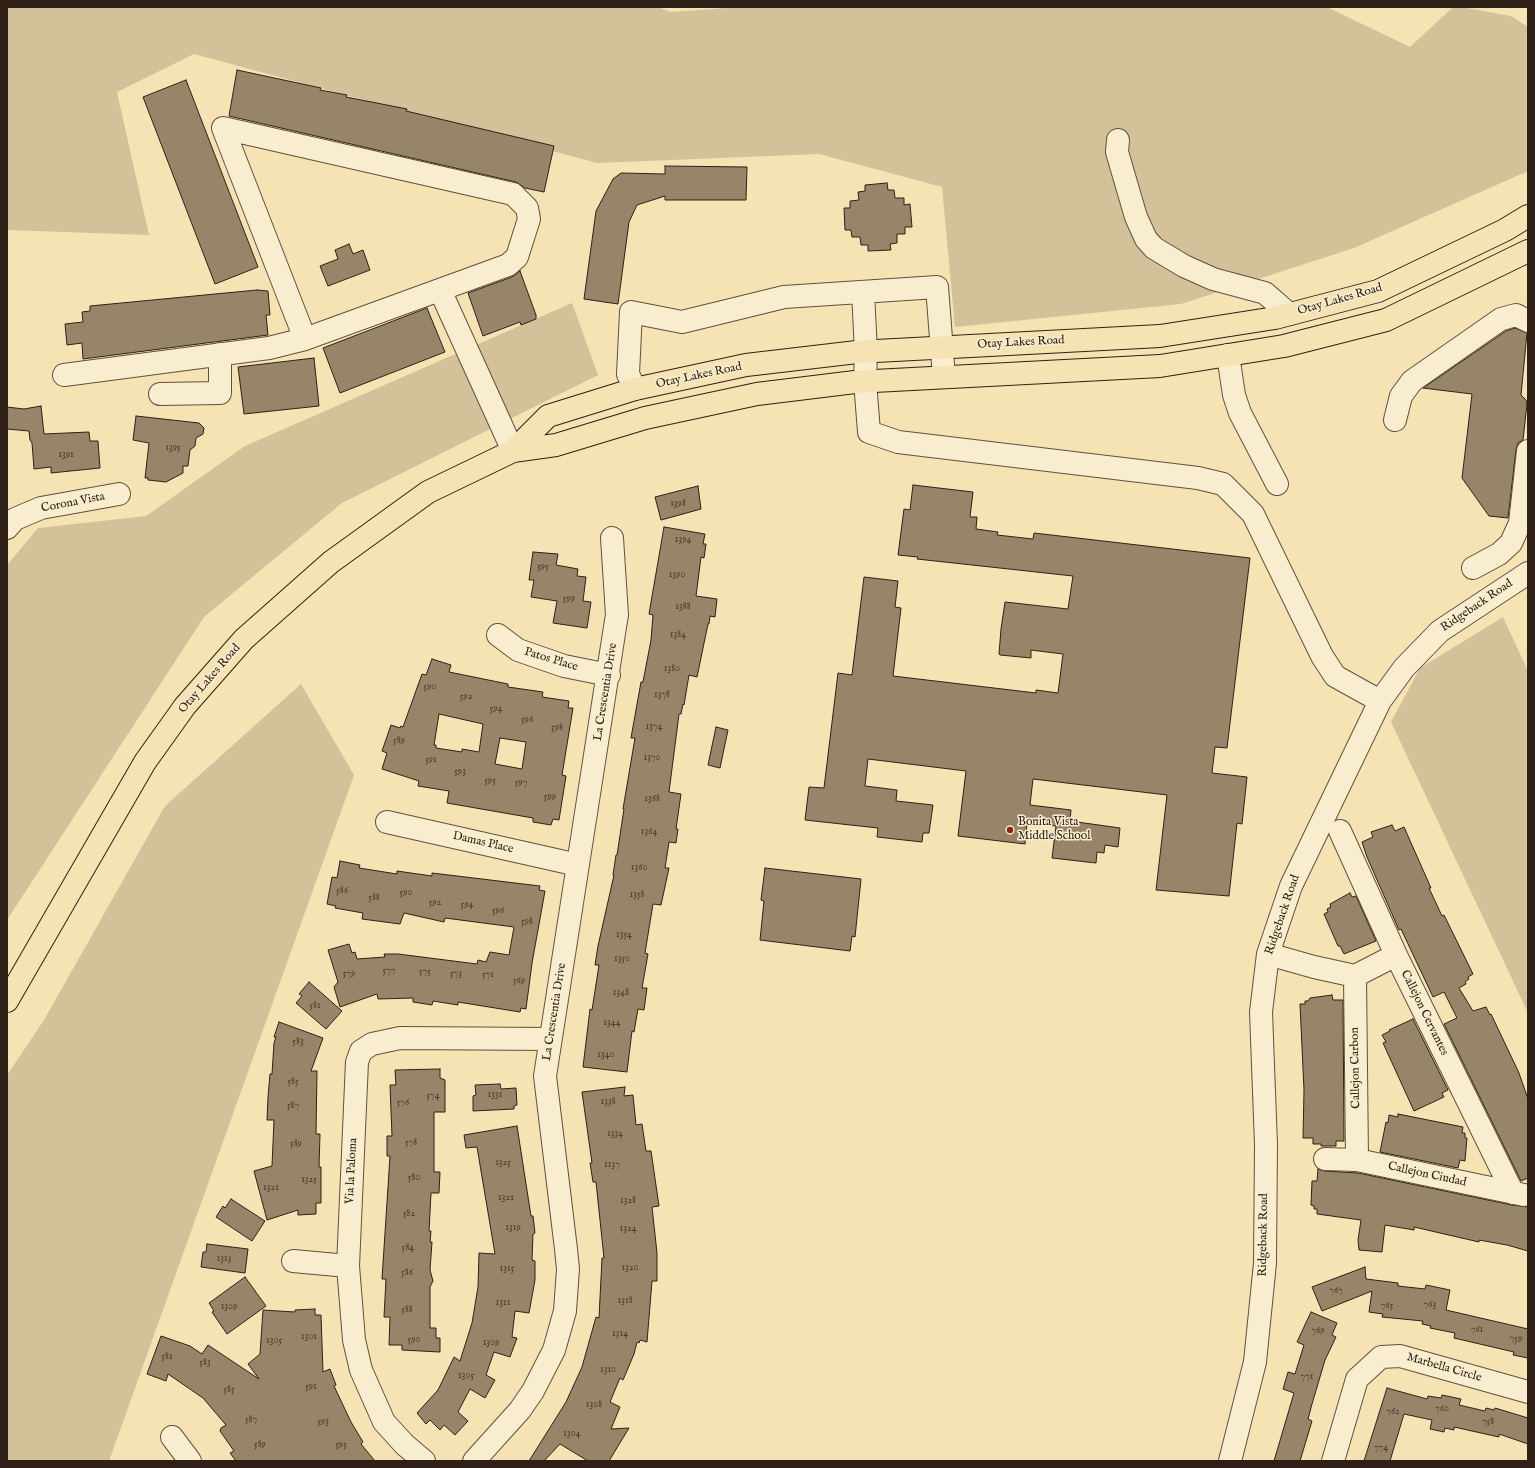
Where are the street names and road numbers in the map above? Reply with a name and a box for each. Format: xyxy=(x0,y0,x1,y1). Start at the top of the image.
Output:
street label: Otay Lakes Road xyxy=(1296,281,1384,319)
street label: Otay Lakes Road xyxy=(977,334,1065,352)
street label: Otay Lakes Road xyxy=(655,360,743,392)
street label: Corona Vista xyxy=(40,490,106,516)
street label: Ridgeback Road xyxy=(1438,577,1516,635)
street label: Otay Lakes Road xyxy=(176,641,244,717)
street label: La Crescentia Drive xyxy=(591,642,621,742)
street label: Patos Place xyxy=(522,645,580,675)
street label: Damas Place xyxy=(451,829,515,857)
street label: Ridgeback Road xyxy=(1263,873,1303,957)
street label: La Crescentia Drive xyxy=(540,962,570,1062)
street label: Callejon Cervantes xyxy=(1397,968,1451,1058)
street label: Callejon Carbon xyxy=(1348,1027,1364,1109)
street label: Via la Paloma xyxy=(343,1138,361,1204)
street label: Callejon Ciudad xyxy=(1386,1160,1468,1190)
street label: Ridgeback Road xyxy=(1256,1193,1272,1277)
street label: Marbella Circle xyxy=(1405,1350,1483,1386)

